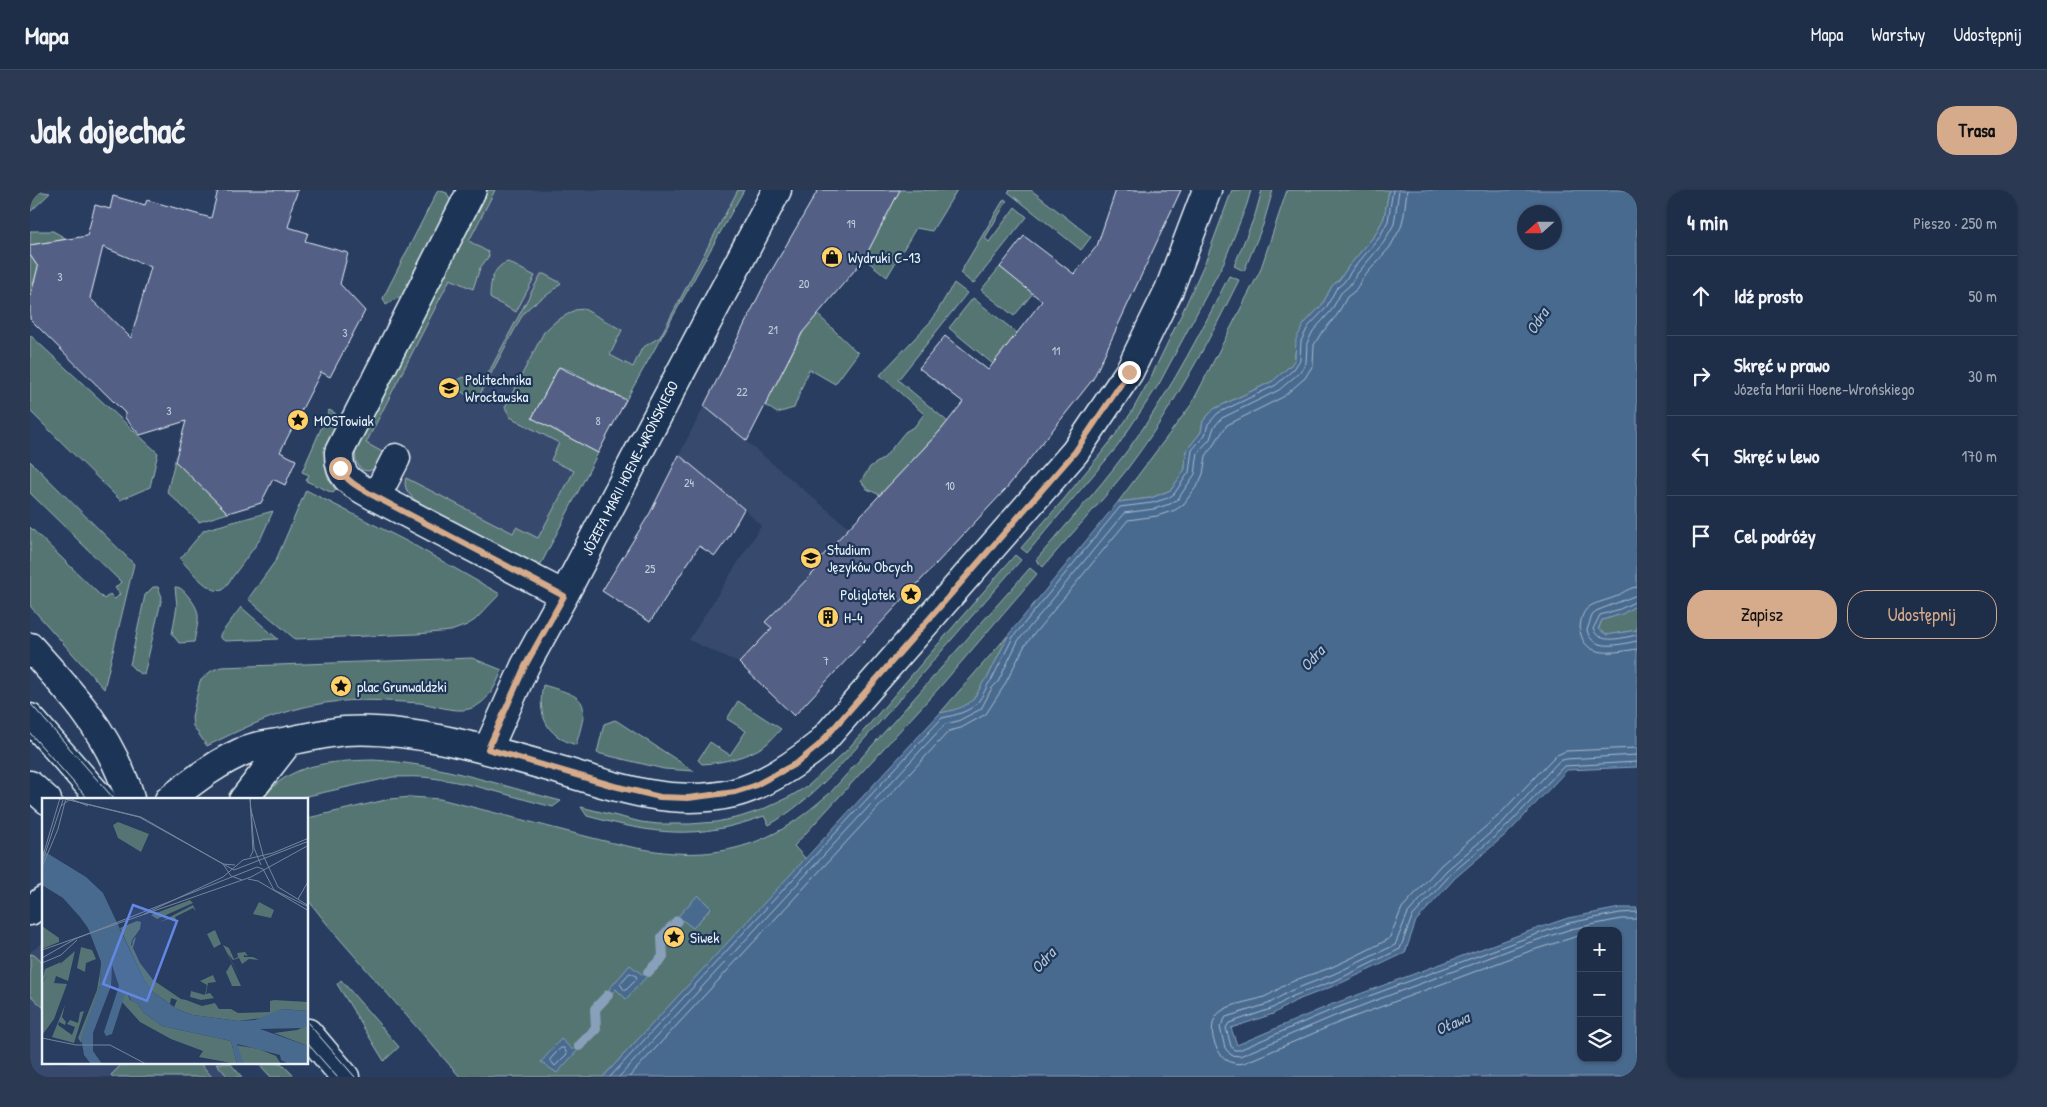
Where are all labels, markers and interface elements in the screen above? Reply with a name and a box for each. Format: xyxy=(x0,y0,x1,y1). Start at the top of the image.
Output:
text: Mapa xyxy=(25,19,68,51)
text: Mapa xyxy=(1811,22,1843,47)
text: Warstwy xyxy=(1871,22,1925,47)
text: Udostępnij xyxy=(1953,22,2022,47)
button: Trasa xyxy=(1937,106,2017,155)
text: Jak dojechać xyxy=(30,107,185,154)
north arrow xyxy=(1517,205,1562,250)
text: 4 min xyxy=(1687,208,1728,237)
text: Pieszo · 250 m xyxy=(1913,212,1997,234)
house number: 19 xyxy=(847,215,856,232)
shop icon: Wydruki C-13 xyxy=(820,245,844,269)
place label: Wydruki C-13 xyxy=(848,247,921,268)
house number: 3 xyxy=(57,268,63,285)
house number: 20 xyxy=(799,275,810,292)
icon: ahead xyxy=(1687,282,1715,310)
text: Idź prosto xyxy=(1734,283,1803,309)
text: 50 m xyxy=(1969,285,1997,307)
water label: Odra xyxy=(1520,302,1555,339)
house number: 21 xyxy=(768,321,778,338)
house number: 3 xyxy=(342,324,348,341)
house number: 11 xyxy=(1052,342,1060,359)
text: Skręć w prawo xyxy=(1734,352,1830,378)
route end xyxy=(1118,361,1141,384)
icon: right xyxy=(1687,362,1715,390)
text: 30 m xyxy=(1968,365,1997,387)
place label: Politechnika Wrocławska xyxy=(465,369,531,407)
school or university icon: Politechnika Wrocławska xyxy=(437,376,461,400)
street label: JÓZEFA MARII HOENE-WROŃSKIEGO xyxy=(577,377,683,559)
text: Józefa Marii Hoene-Wrońskiego xyxy=(1734,378,1914,400)
house number: 22 xyxy=(736,383,748,400)
house number: 3 xyxy=(166,402,172,419)
place icon: MOSTowiak xyxy=(286,408,310,432)
place label: MOSTowiak xyxy=(314,410,374,431)
house number: 8 xyxy=(595,412,601,429)
icon: left xyxy=(1687,442,1715,470)
text: Skręć w lewo xyxy=(1734,443,1819,469)
text: 170 m xyxy=(1962,445,1997,467)
route start xyxy=(329,457,352,480)
house number: 24 xyxy=(684,474,695,491)
house number: 10 xyxy=(945,477,955,494)
icon: arrive xyxy=(1687,522,1715,550)
text: Cel podróży xyxy=(1734,523,1816,549)
place label: Studium Języków Obcych xyxy=(827,539,913,577)
school or university icon: Studium Języków Obcych xyxy=(799,546,823,570)
house number: 25 xyxy=(645,560,655,577)
place icon: Poliglotek xyxy=(899,582,923,606)
place label: Poliglotek xyxy=(840,584,895,605)
button: Zapisz xyxy=(1687,590,1837,639)
button: Udostępnij xyxy=(1847,590,1997,639)
building icon: H-4 xyxy=(816,605,840,629)
place label: H-4 xyxy=(844,607,863,628)
water label: Odra xyxy=(1295,639,1331,676)
house number: 7 xyxy=(823,652,829,669)
place icon: plac Grunwaldzki xyxy=(329,674,353,698)
place label: plac Grunwaldzki xyxy=(357,676,447,697)
inset map xyxy=(42,798,309,1064)
place icon: Siwek xyxy=(662,925,686,949)
place label: Siwek xyxy=(690,927,719,948)
map controls xyxy=(1577,927,1622,1062)
button: + xyxy=(1577,927,1622,972)
water label: Odra xyxy=(1026,941,1062,978)
button: − xyxy=(1577,972,1622,1017)
water label: Oława xyxy=(1432,1005,1474,1040)
button: layers xyxy=(1577,1017,1622,1062)

